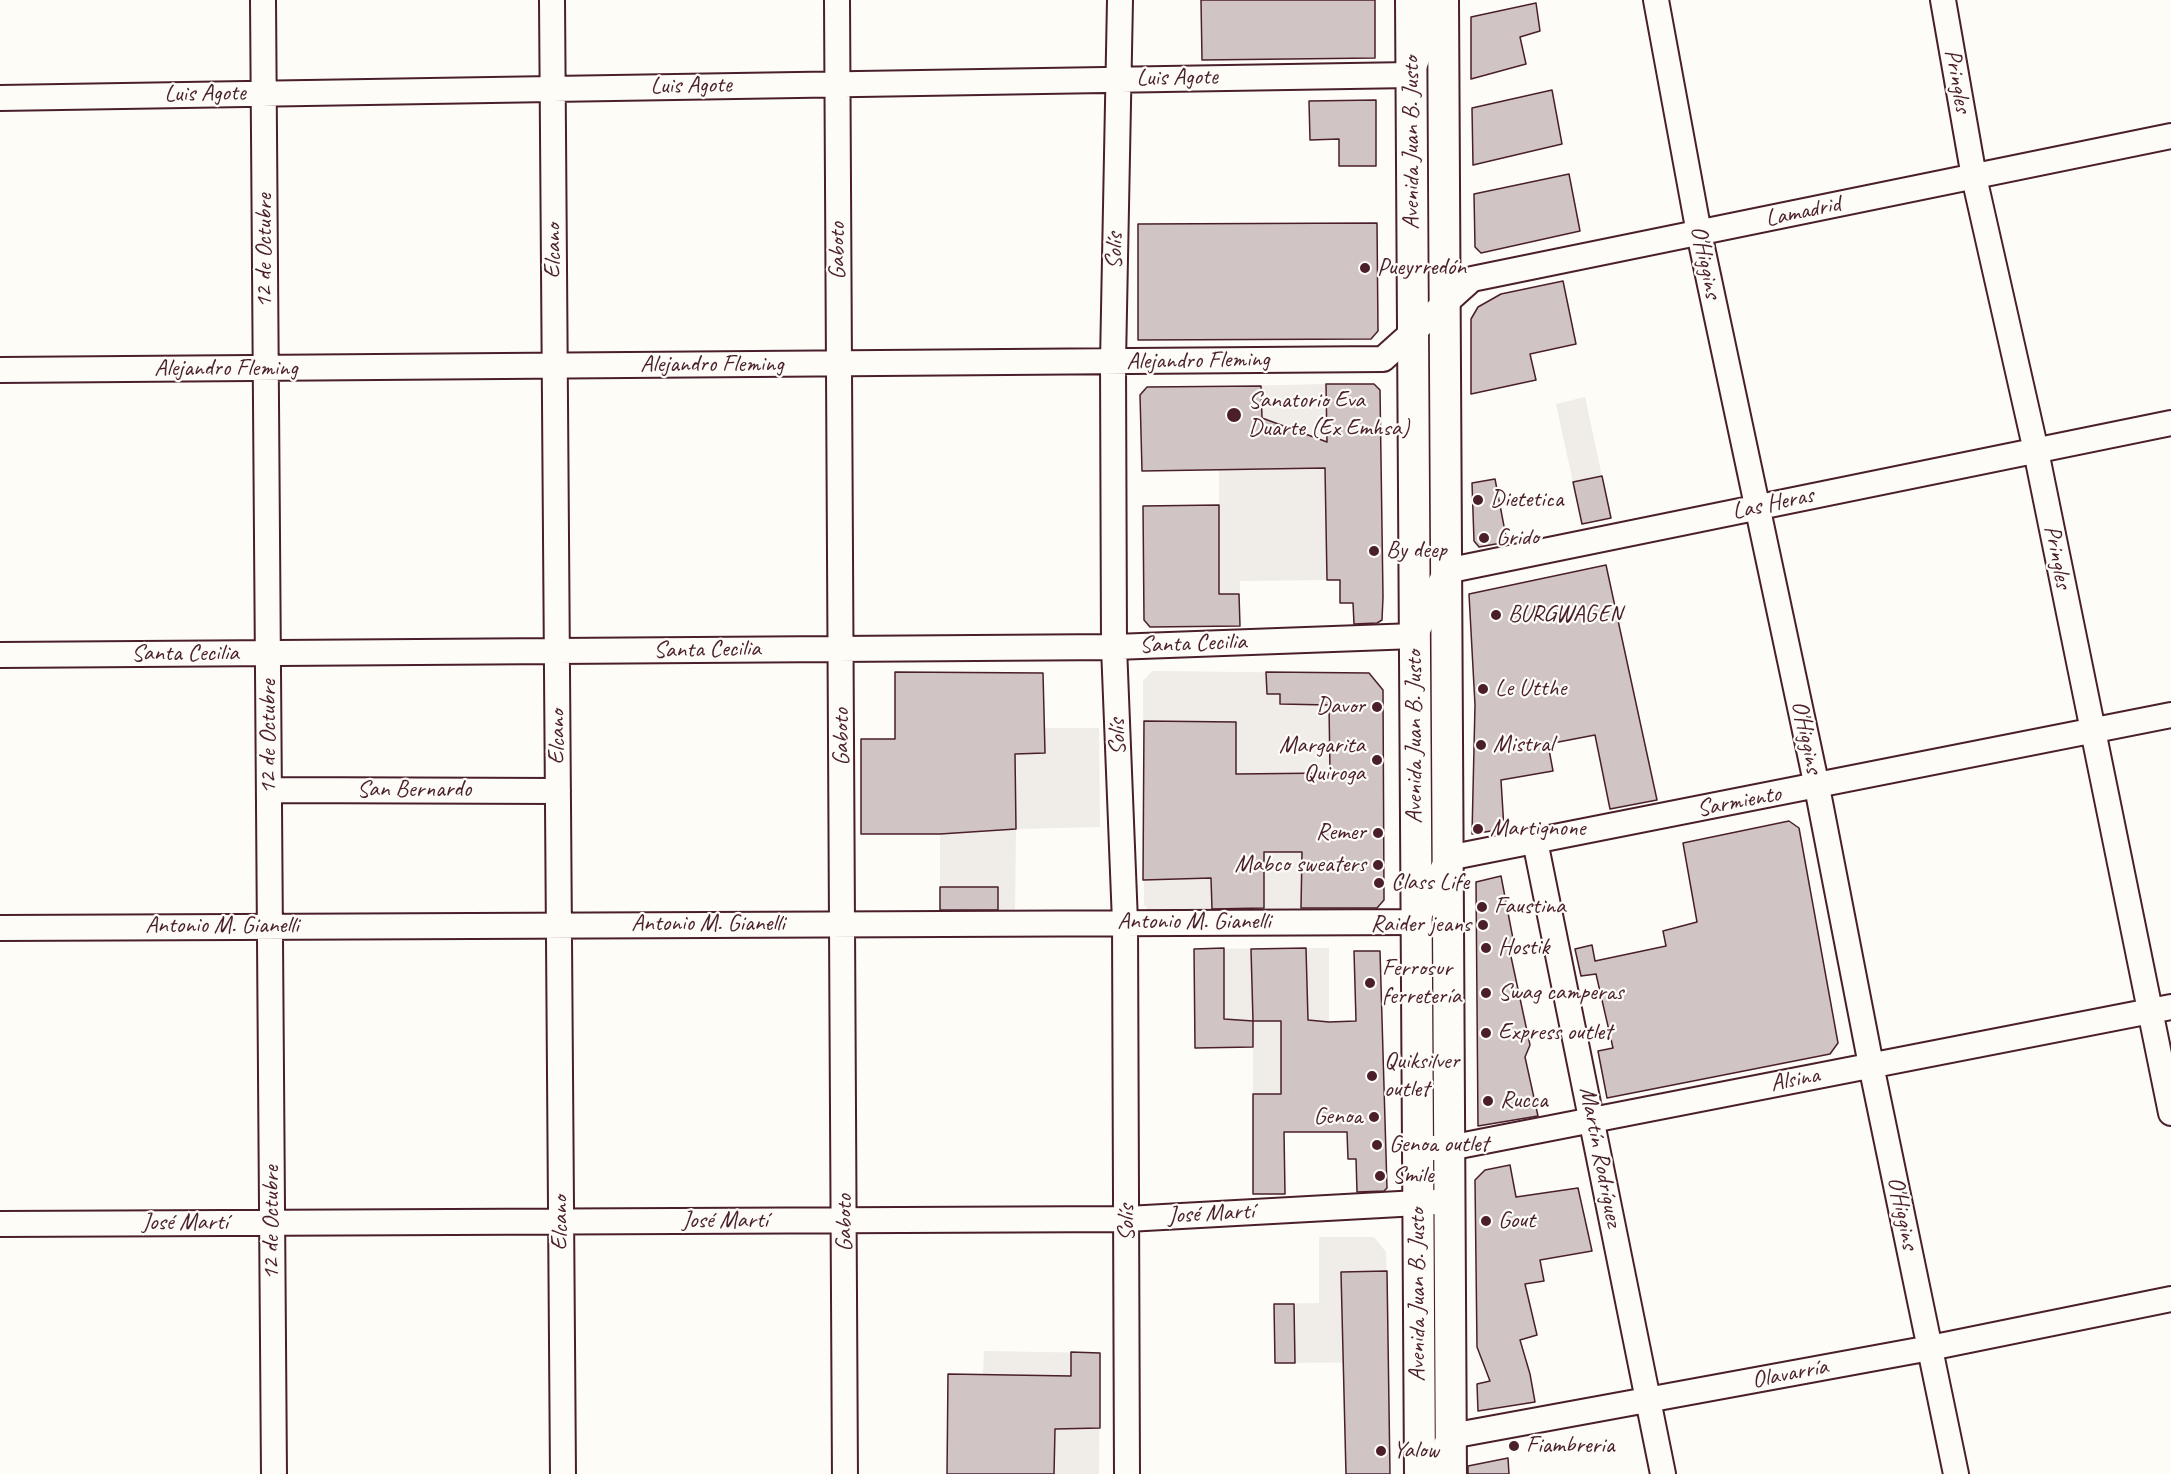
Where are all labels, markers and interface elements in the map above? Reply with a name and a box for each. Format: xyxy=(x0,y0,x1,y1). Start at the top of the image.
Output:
street label: Pringles xyxy=(1937,47,1977,115)
street label: Avenida Juan B. Justo xyxy=(1398,56,1426,230)
street label: Luis Agote xyxy=(1136,63,1218,93)
street label: Luis Agote xyxy=(650,71,732,101)
street label: Luis Agote xyxy=(164,79,246,109)
street label: Lamadrid xyxy=(1763,190,1843,234)
street label: 12 de Octubre xyxy=(251,194,279,308)
street label: Gaboto xyxy=(824,222,852,280)
street label: O'Higgins xyxy=(1683,223,1727,301)
street label: Elcano xyxy=(540,224,568,278)
street label: Solís xyxy=(1100,232,1130,270)
place label: Pueyrredón xyxy=(1377,254,1466,282)
marker: Pueyrredón xyxy=(1358,261,1372,275)
street label: Alejandro Fleming xyxy=(1126,345,1270,377)
street label: Alejandro Fleming xyxy=(640,351,784,379)
street label: Alejandro Fleming xyxy=(154,355,298,383)
place label: Sanatorio Eva Duarte (Ex Emhsa) xyxy=(1248,387,1409,443)
marker: Sanatorio Eva Duarte (Ex Emhsa) xyxy=(1225,406,1243,424)
street label: Las Heras xyxy=(1730,481,1816,527)
place label: Dietetica xyxy=(1490,486,1563,514)
marker: Dietetica xyxy=(1471,493,1485,507)
street label: Pringles xyxy=(2037,523,2077,591)
place label: Grido xyxy=(1496,524,1539,552)
marker: Grido xyxy=(1477,531,1491,545)
place label: By deep xyxy=(1386,537,1447,565)
marker: By deep xyxy=(1367,544,1381,558)
place label: BURGWAGEN xyxy=(1508,601,1622,629)
marker: BURGWAGEN xyxy=(1489,608,1503,622)
street label: Santa Cecilia xyxy=(1139,628,1247,660)
street label: Santa Cecilia xyxy=(653,635,761,665)
street label: Santa Cecilia xyxy=(131,640,239,668)
street label: Avenida Juan B. Justo xyxy=(1401,650,1429,824)
place label: Le Utthe xyxy=(1495,675,1566,703)
street label: 12 de Octubre xyxy=(255,680,283,794)
marker: Le Utthe xyxy=(1476,682,1490,696)
place label: Davor xyxy=(1316,693,1365,721)
street label: O'Higgins xyxy=(1784,698,1828,776)
marker: Davor xyxy=(1370,700,1384,714)
street label: Gaboto xyxy=(828,708,856,766)
street label: Elcano xyxy=(544,710,572,764)
street label: Solís xyxy=(1103,718,1133,756)
place label: Mistral xyxy=(1493,731,1553,759)
place label: Margarita Quiroga xyxy=(1279,732,1365,788)
marker: Mistral xyxy=(1474,738,1488,752)
marker: Margarita Quiroga xyxy=(1370,753,1384,767)
street label: San Bernardo xyxy=(357,776,471,804)
street label: Sarmiento xyxy=(1695,780,1783,824)
place label: Martignone xyxy=(1490,815,1585,843)
place label: Remer xyxy=(1316,819,1366,847)
marker: Martignone xyxy=(1471,822,1485,836)
marker: Remer xyxy=(1371,826,1385,840)
place label: Mabco sweaters xyxy=(1235,851,1366,879)
marker: Mabco sweaters xyxy=(1371,858,1385,872)
place label: Class Life xyxy=(1391,869,1469,897)
marker: Class Life xyxy=(1372,876,1386,890)
place label: Faustina xyxy=(1494,893,1565,921)
marker: Faustina xyxy=(1475,900,1489,914)
street label: Antonio M. Gianelli xyxy=(1117,908,1271,936)
street label: Antonio M. Gianelli xyxy=(631,910,785,938)
place label: Raider jeans xyxy=(1370,911,1471,939)
street label: Antonio M. Gianelli xyxy=(145,912,299,940)
marker: Raider jeans xyxy=(1476,918,1490,932)
place label: Hostik xyxy=(1498,934,1549,962)
marker: Hostik xyxy=(1479,941,1493,955)
place label: Ferrosur ferretería xyxy=(1382,955,1461,1011)
marker: Ferrosur ferretería xyxy=(1363,976,1377,990)
place label: Swag camperas xyxy=(1498,979,1623,1007)
marker: Swag camperas xyxy=(1479,986,1493,1000)
place label: Express outlet xyxy=(1498,1019,1612,1047)
marker: Express outlet xyxy=(1479,1026,1493,1040)
place label: Quiksilver outlet xyxy=(1384,1048,1459,1104)
street label: Alsina xyxy=(1768,1061,1822,1099)
marker: Quiksilver outlet xyxy=(1365,1069,1379,1083)
street label: Martín Rodríguez xyxy=(1572,1085,1628,1229)
place label: Rucca xyxy=(1500,1087,1548,1115)
marker: Rucca xyxy=(1481,1094,1495,1108)
place label: Genoa xyxy=(1313,1103,1362,1131)
marker: Genoa xyxy=(1367,1110,1381,1124)
place label: Genoa outlet xyxy=(1389,1131,1489,1159)
marker: Genoa outlet xyxy=(1370,1138,1384,1152)
place label: Smile xyxy=(1392,1162,1433,1190)
street label: 12 de Octubre xyxy=(258,1166,286,1280)
marker: Smile xyxy=(1373,1169,1387,1183)
street label: O'Higgins xyxy=(1880,1174,1924,1252)
street label: Gaboto xyxy=(831,1194,859,1252)
street label: Elcano xyxy=(547,1196,575,1250)
street label: José Martí xyxy=(1167,1197,1255,1231)
street label: Solís xyxy=(1113,1205,1141,1241)
street label: José Martí xyxy=(682,1207,768,1235)
place label: Gout xyxy=(1498,1207,1535,1235)
street label: Avenida Juan B. Justo xyxy=(1404,1208,1432,1382)
street label: José Martí xyxy=(142,1209,228,1237)
marker: Gout xyxy=(1479,1214,1493,1228)
street label: Olavarría xyxy=(1750,1353,1830,1395)
place label: Fiambreria xyxy=(1526,1432,1614,1460)
place label: Yalow xyxy=(1393,1437,1439,1465)
marker: Fiambreria xyxy=(1507,1439,1521,1453)
marker: Yalow xyxy=(1374,1444,1388,1458)

